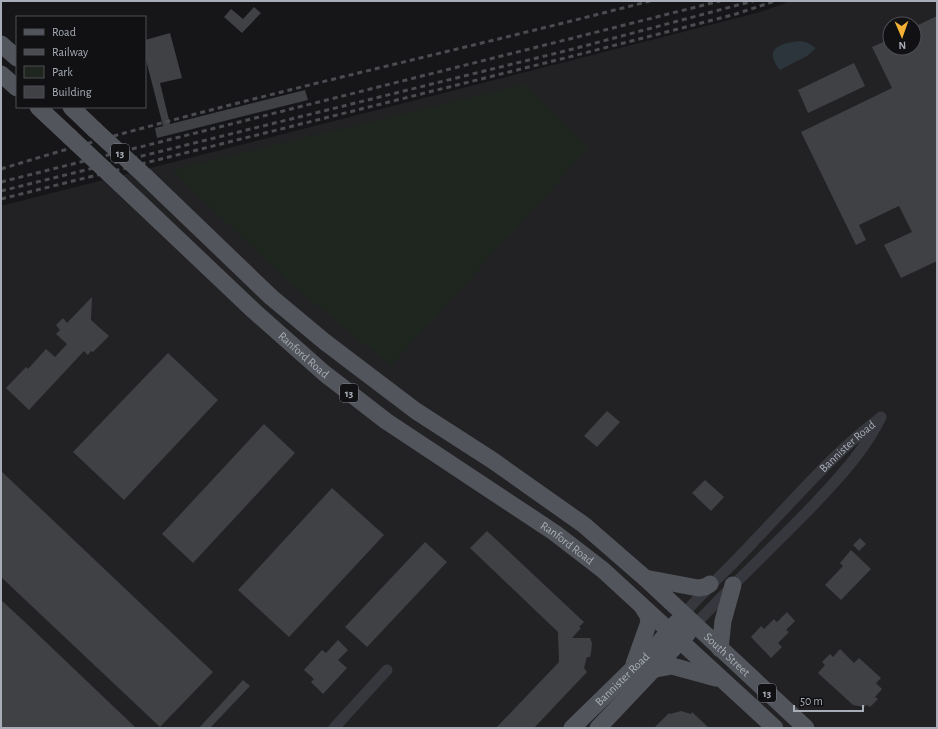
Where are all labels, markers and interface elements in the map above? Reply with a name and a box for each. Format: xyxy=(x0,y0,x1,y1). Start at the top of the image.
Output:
legend xyxy=(16,16,146,108)
north arrow xyxy=(882,16,922,56)
text: Road xyxy=(52,26,76,38)
text: N xyxy=(898,40,906,51)
text: Railway xyxy=(52,46,88,59)
text: Park xyxy=(52,66,73,78)
text: Building xyxy=(52,86,92,98)
road number: 13 xyxy=(111,144,129,162)
street label: Ranford Road xyxy=(276,330,331,380)
road number: 13 xyxy=(340,384,358,402)
street label: Bannister Road xyxy=(817,418,877,474)
street label: Ranford Road xyxy=(538,519,596,567)
street label: South Street xyxy=(702,630,753,679)
street label: Bannister Road xyxy=(593,650,652,708)
road number: 13 xyxy=(758,684,776,702)
scale bar xyxy=(794,687,863,713)
text: 50 m xyxy=(800,695,823,707)

